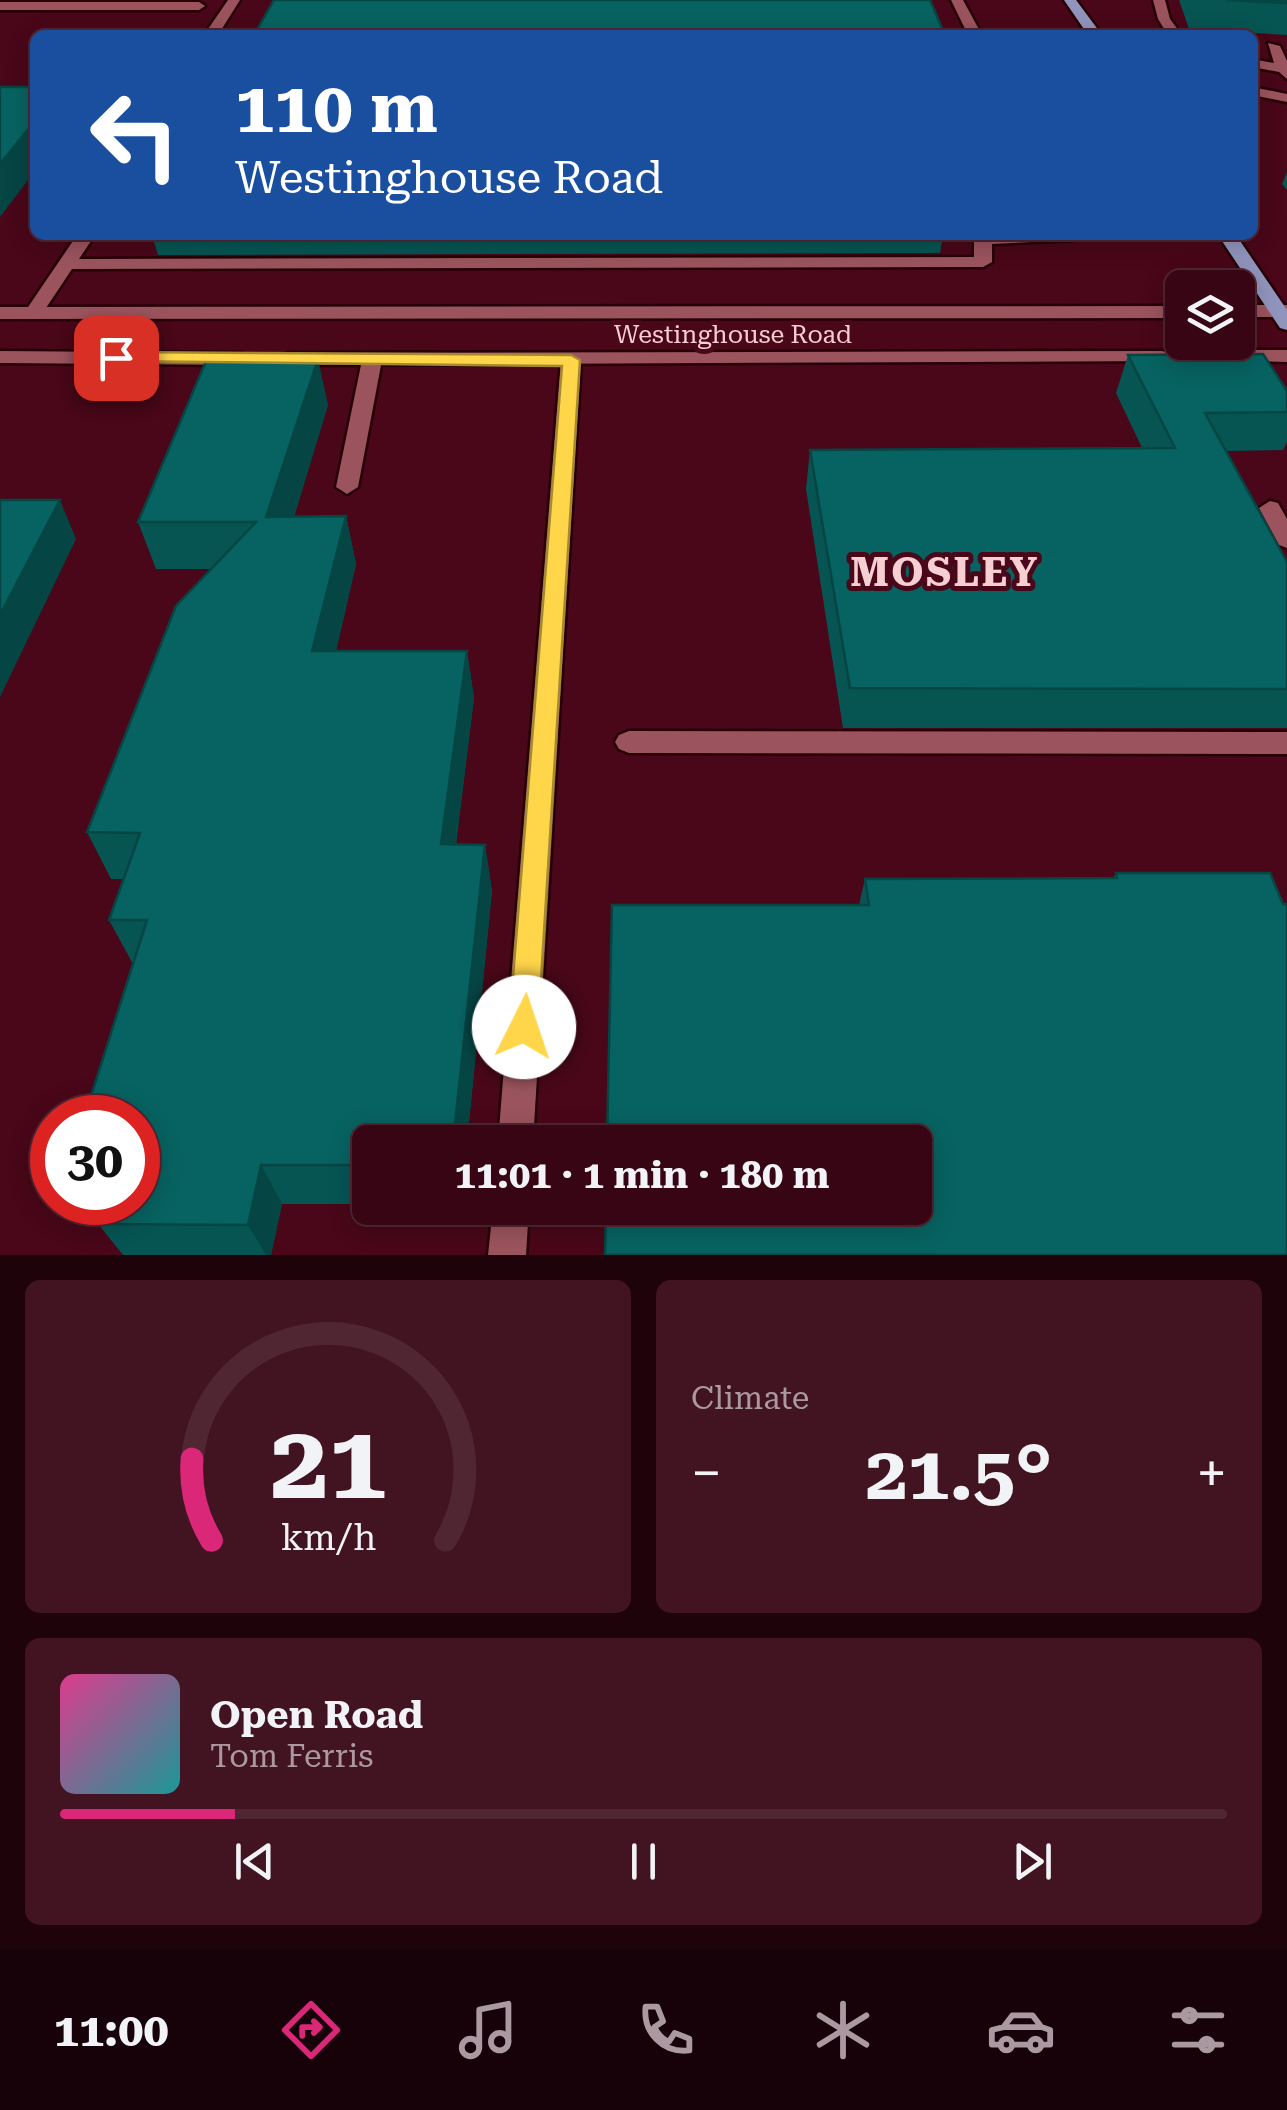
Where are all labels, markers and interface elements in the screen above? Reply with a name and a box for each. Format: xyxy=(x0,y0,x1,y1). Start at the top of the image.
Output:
text: 110 m xyxy=(235,67,438,149)
icon: left xyxy=(70,70,200,200)
text: Westinghouse Road xyxy=(235,151,663,204)
map controls xyxy=(1165,270,1255,360)
button: layers xyxy=(1165,270,1255,360)
pin xyxy=(74,316,159,401)
street label: Westinghouse Road xyxy=(614,320,852,349)
icon: arrive xyxy=(89,331,144,386)
district label: MOSLEY xyxy=(850,549,1040,596)
position arrow xyxy=(472,975,576,1079)
speed limit sign: 30 xyxy=(30,1095,160,1225)
text: 11:01 · 1 min · 180 m xyxy=(455,1153,829,1197)
text: Climate xyxy=(691,1379,809,1417)
text: 21 xyxy=(270,1402,386,1523)
text: 21.5° xyxy=(866,1429,1052,1517)
text: − xyxy=(691,1441,722,1505)
text: + xyxy=(1196,1441,1227,1505)
text: km/h xyxy=(280,1517,376,1559)
text: Open Road xyxy=(210,1693,423,1737)
text: Tom Ferris xyxy=(210,1737,373,1775)
icon: previous xyxy=(227,1834,282,1889)
icon: pause xyxy=(616,1834,671,1889)
icon: next xyxy=(1005,1834,1060,1889)
icon: directions xyxy=(276,1995,346,2065)
icon: music xyxy=(453,1995,523,2065)
icon: phone xyxy=(631,1995,701,2065)
icon: climate xyxy=(808,1995,878,2065)
icon: car xyxy=(986,1995,1056,2065)
icon: filters xyxy=(1163,1995,1233,2065)
text: 11:00 xyxy=(54,2004,169,2057)

